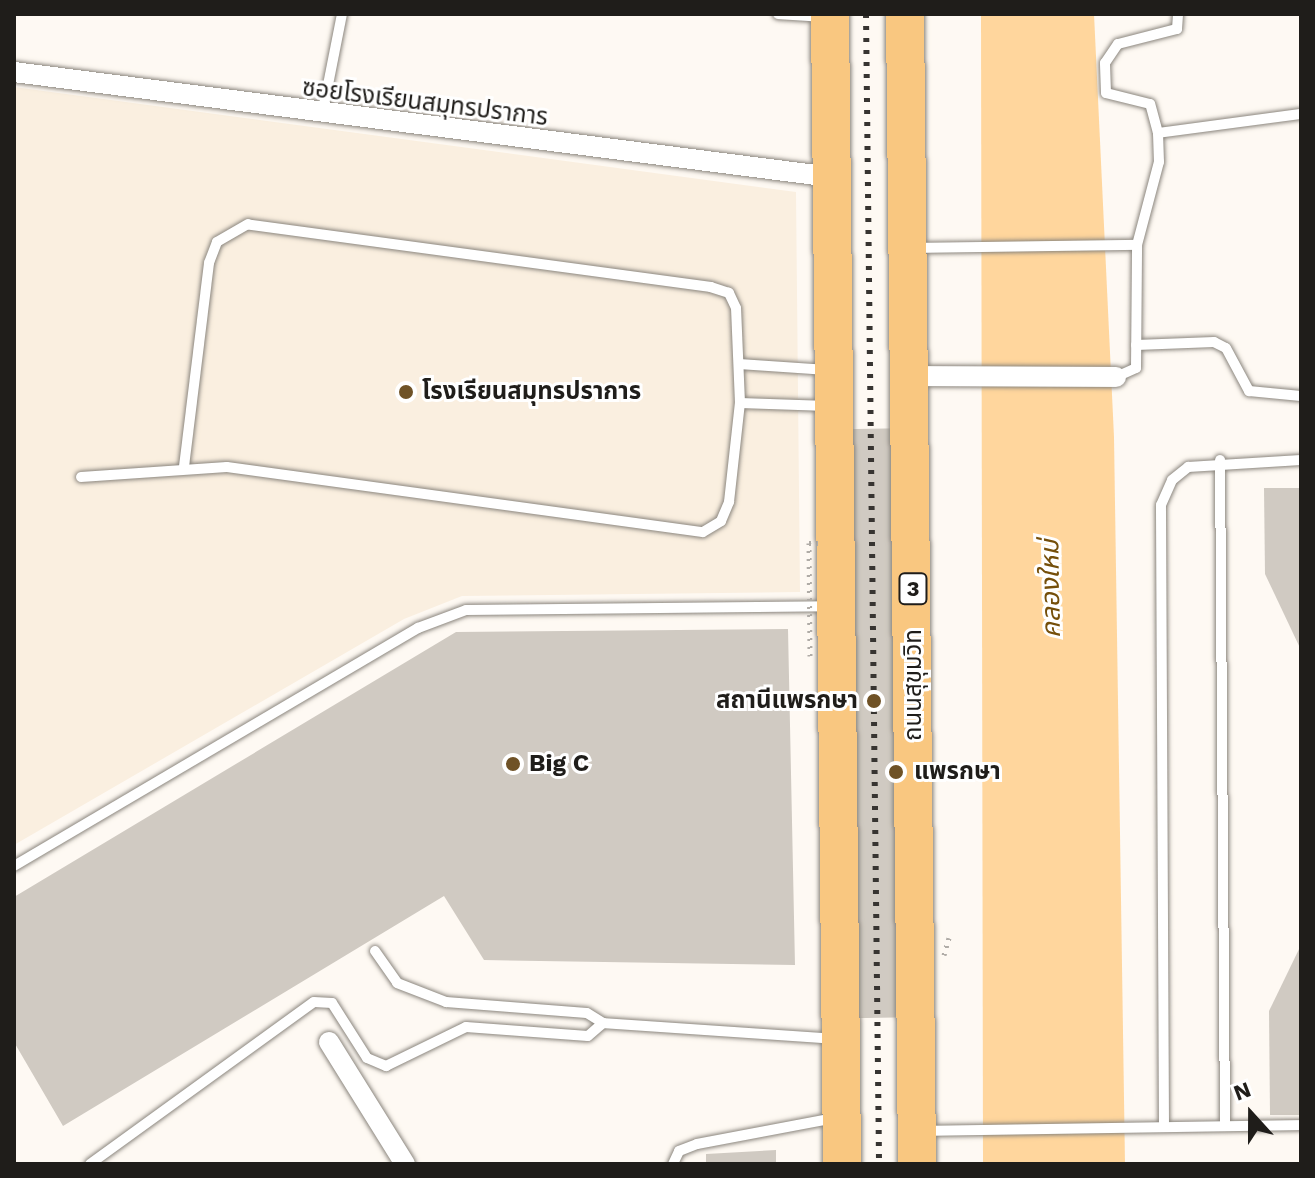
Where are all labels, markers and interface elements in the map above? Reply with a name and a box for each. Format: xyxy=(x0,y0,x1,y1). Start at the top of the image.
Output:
street label: ซอยโรงเรียนสมุทรปราการ xyxy=(301,74,549,132)
place label: โรงเรียนสมุทรปราการ xyxy=(422,378,641,406)
marker: โรงเรียนสมุทรปราการ xyxy=(397,383,415,401)
water label: คลองใหม่ xyxy=(1035,540,1067,638)
road number: 3 xyxy=(897,571,929,607)
street label: ถนนสุขุมวิท xyxy=(900,629,928,741)
place label: สถานีแพรกษา xyxy=(716,687,858,715)
marker: สถานีแพรกษา xyxy=(865,692,883,710)
place label: Big C xyxy=(529,750,589,778)
marker: Big C xyxy=(504,755,522,773)
place label: แพรกษา xyxy=(914,758,1001,786)
marker: แพรกษา xyxy=(885,761,907,783)
north arrow xyxy=(1211,1074,1291,1154)
text: N xyxy=(1230,1077,1254,1106)

